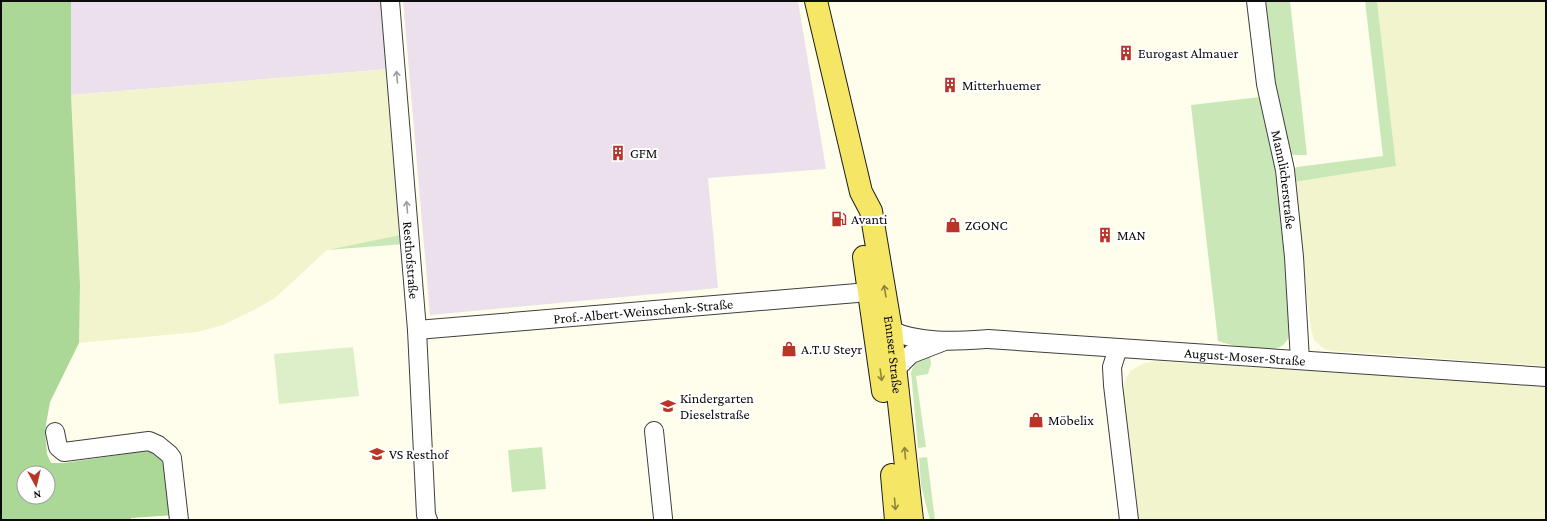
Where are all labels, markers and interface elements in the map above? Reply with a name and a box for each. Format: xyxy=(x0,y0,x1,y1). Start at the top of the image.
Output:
building icon: Eurogast Almauer xyxy=(1117,44,1135,62)
place label: Eurogast Almauer xyxy=(1138,45,1238,61)
one-way arrow xyxy=(393,71,400,84)
building icon: Mitterhuemer xyxy=(941,76,959,94)
place label: Mitterhuemer xyxy=(962,77,1041,93)
street label: Mannlicherstraße xyxy=(1268,128,1299,230)
building icon: GFM xyxy=(609,144,627,162)
place label: GFM xyxy=(630,145,657,161)
one-way arrow xyxy=(403,201,411,214)
fuel station icon: Avanti xyxy=(830,210,848,228)
place label: Avanti xyxy=(851,211,888,227)
shop icon: ZGONC xyxy=(944,216,962,234)
place label: ZGONC xyxy=(965,217,1008,233)
street label: Resthofstraße xyxy=(400,221,422,300)
building icon: MAN xyxy=(1096,226,1114,244)
place label: MAN xyxy=(1117,227,1146,243)
one-way arrow xyxy=(880,285,888,298)
street label: Prof.-Albert-Weinschenk-Straße xyxy=(553,295,734,327)
street label: Ennser Straße xyxy=(881,314,906,394)
shop icon: A.T.U Steyr xyxy=(780,340,798,358)
place label: A.T.U Steyr xyxy=(801,341,862,357)
street label: August-Moser-Straße xyxy=(1184,344,1306,369)
one-way arrow xyxy=(877,368,885,381)
place label: Kindergarten Dieselstraße xyxy=(680,390,754,422)
school or university icon: Kindergarten Dieselstraße xyxy=(659,397,677,415)
shop icon: Möbelix xyxy=(1027,411,1045,429)
place label: Möbelix xyxy=(1048,412,1094,428)
school or university icon: VS Resthof xyxy=(368,445,386,463)
place label: VS Resthof xyxy=(389,446,449,462)
one-way arrow xyxy=(901,447,908,460)
north arrow xyxy=(16,465,56,505)
text: N xyxy=(32,488,42,501)
one-way arrow xyxy=(891,497,898,510)

